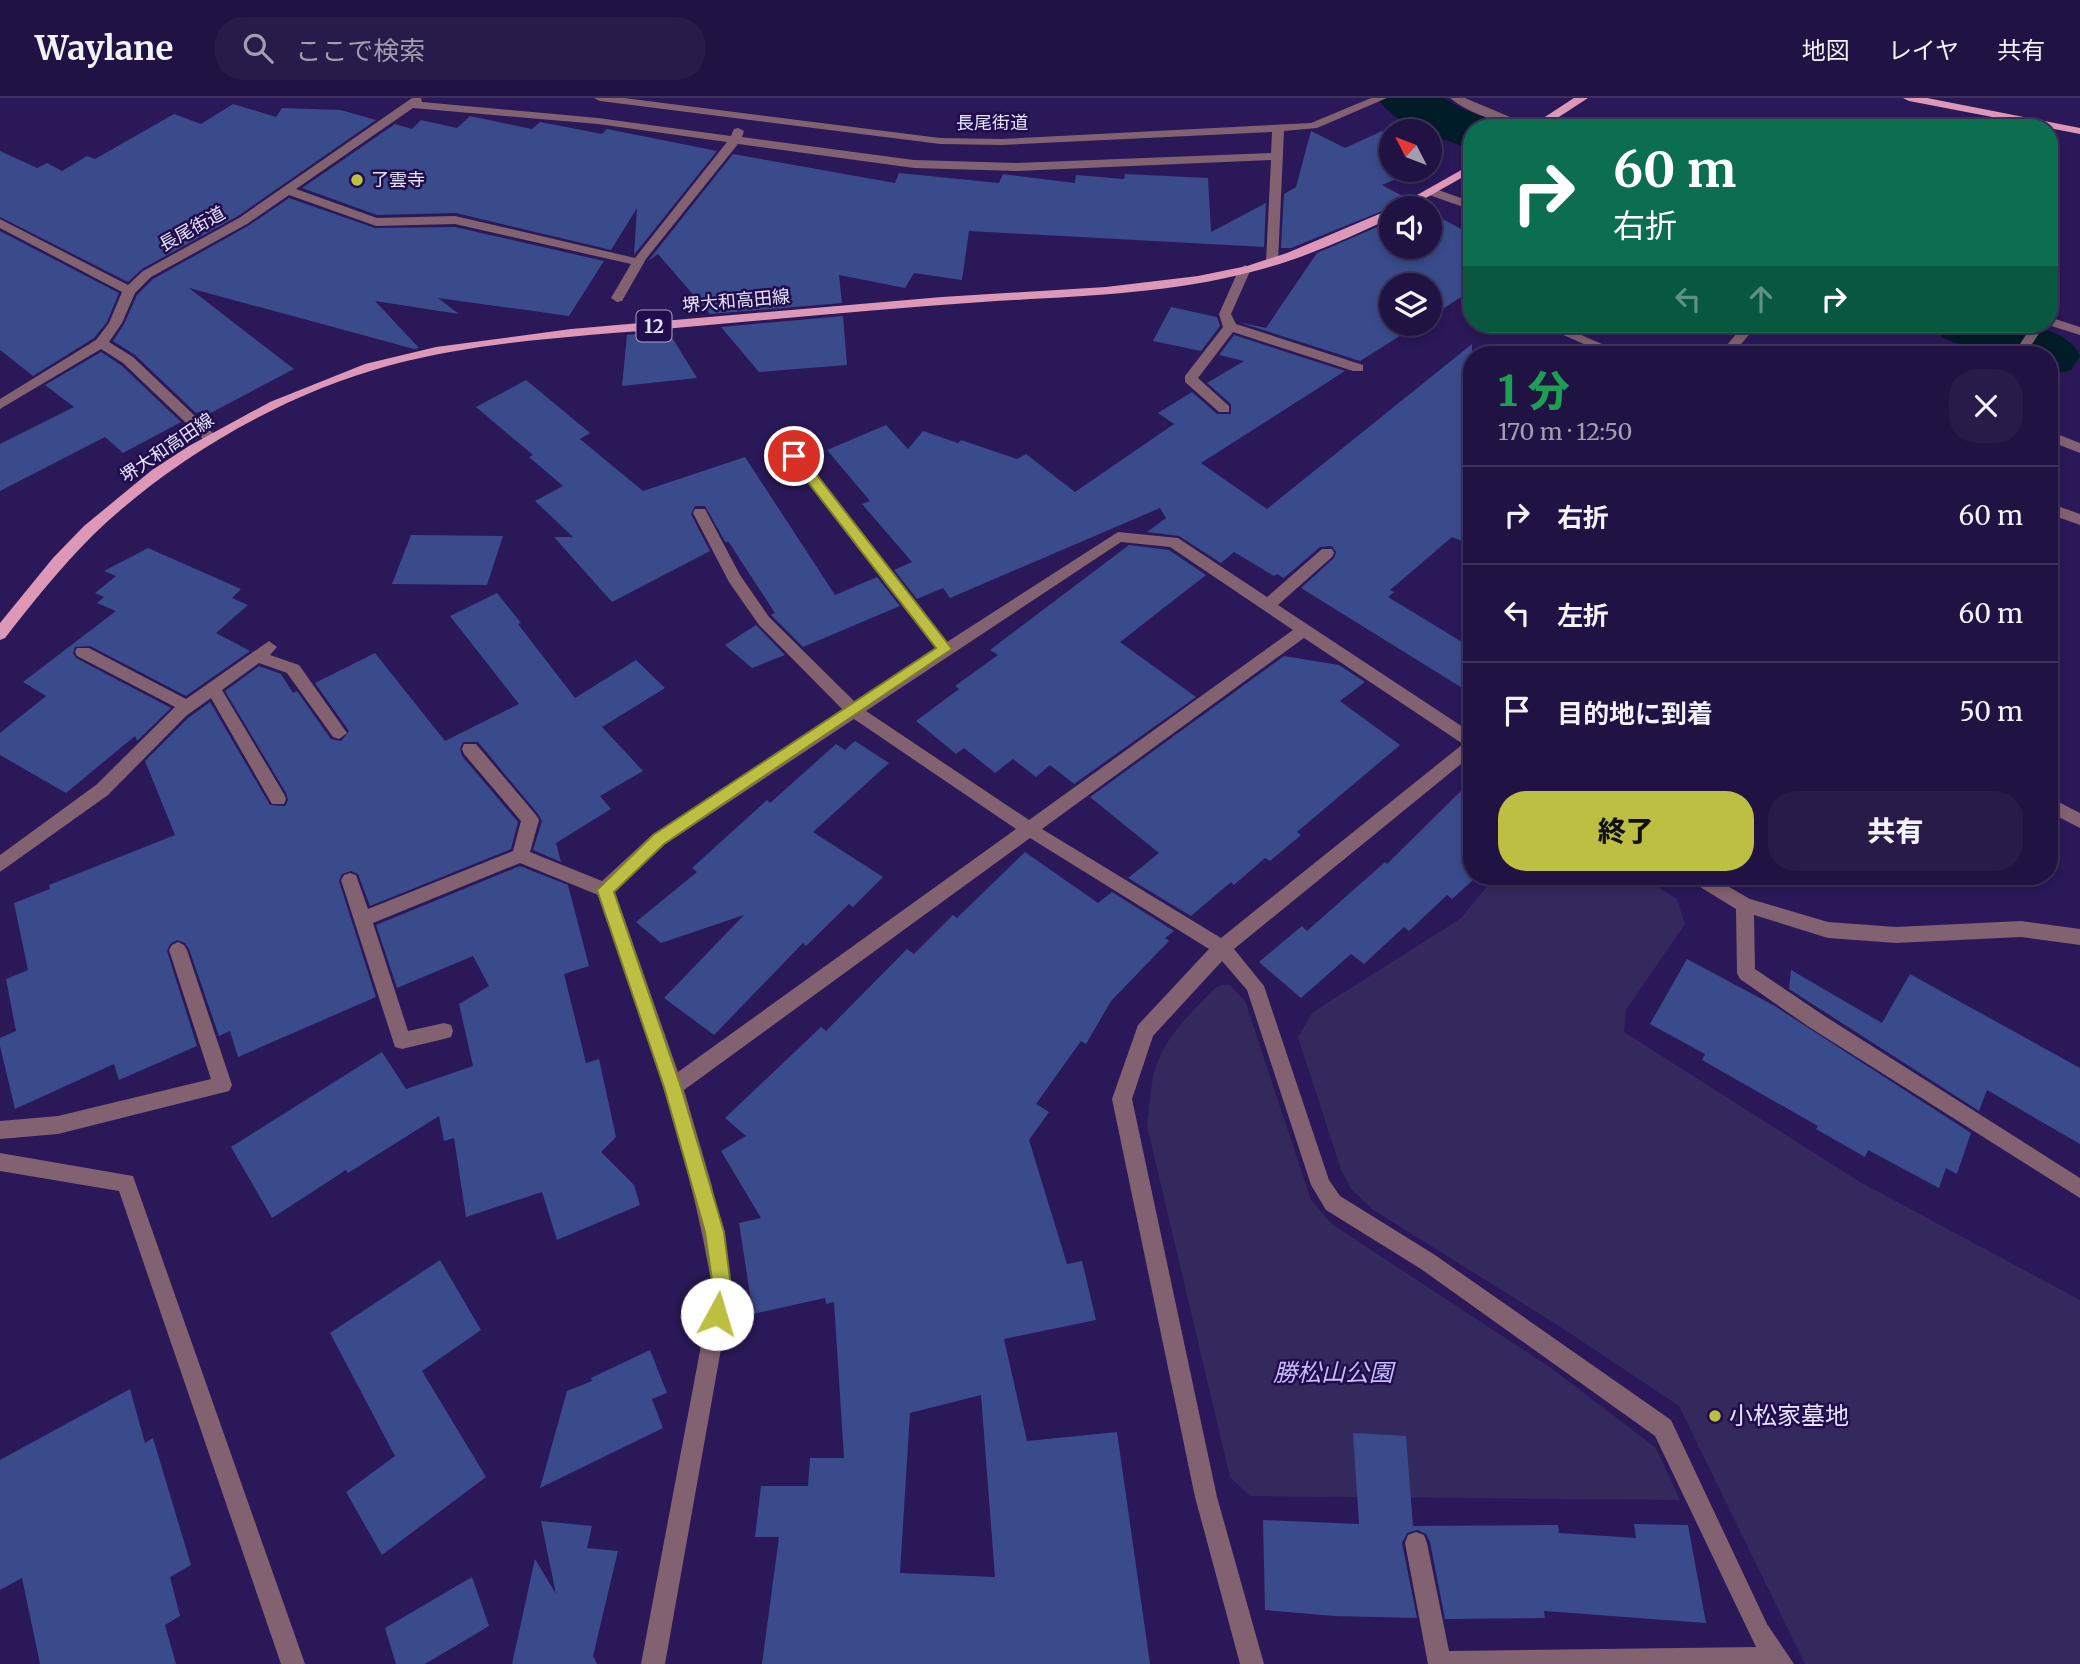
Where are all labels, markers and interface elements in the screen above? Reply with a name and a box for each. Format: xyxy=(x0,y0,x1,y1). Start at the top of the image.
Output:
search box xyxy=(215,17,705,80)
text: Waylane xyxy=(35,28,173,69)
icon: search xyxy=(239,29,277,67)
text: ここで検索 xyxy=(295,34,425,67)
text: 地図 xyxy=(1802,35,1850,66)
text: レイヤ xyxy=(1888,35,1959,66)
text: 共有 xyxy=(1997,35,2045,66)
street label: 長尾街道 xyxy=(956,111,1028,134)
north arrow xyxy=(1379,119,1442,182)
map controls xyxy=(1379,119,1442,336)
text: 60 m xyxy=(1613,139,1736,200)
icon: right xyxy=(1498,147,1589,238)
place label: 了雲寺 xyxy=(371,168,425,191)
marker: 了雲寺 xyxy=(349,172,365,188)
button: sound xyxy=(1379,196,1442,259)
street label: 長尾街道 xyxy=(155,201,229,256)
text: 右折 xyxy=(1613,206,1677,246)
button: layers xyxy=(1379,273,1442,336)
icon: left xyxy=(1669,280,1707,318)
icon: ahead xyxy=(1742,280,1780,318)
icon: right xyxy=(1815,280,1853,318)
street label: 堺大和高田線 xyxy=(681,284,791,317)
road number: 12 xyxy=(636,310,672,342)
text: 1 分 xyxy=(1498,365,1570,417)
button: close xyxy=(1949,369,2023,443)
street label: 堺大和高田線 xyxy=(116,408,218,487)
text: 170 m · 12:50 xyxy=(1498,417,1632,446)
pin xyxy=(764,426,824,486)
icon: arrive xyxy=(775,437,813,475)
icon: right xyxy=(1498,496,1536,534)
text: 60 m xyxy=(1959,499,2023,532)
text: 右折 xyxy=(1557,501,1609,534)
icon: left xyxy=(1498,594,1536,632)
text: 60 m xyxy=(1959,597,2023,630)
text: 左折 xyxy=(1557,599,1609,632)
icon: arrive xyxy=(1498,692,1536,730)
text: 50 m xyxy=(1959,695,2023,728)
text: 目的地に到着 xyxy=(1557,697,1713,730)
button: 終了 xyxy=(1498,791,1754,871)
button: 共有 xyxy=(1768,791,2023,871)
position arrow xyxy=(680,1277,754,1351)
park label: 勝松山公園 xyxy=(1273,1357,1396,1388)
place label: 小松家墓地 xyxy=(1729,1400,1849,1431)
marker: 小松家墓地 xyxy=(1707,1408,1723,1424)

